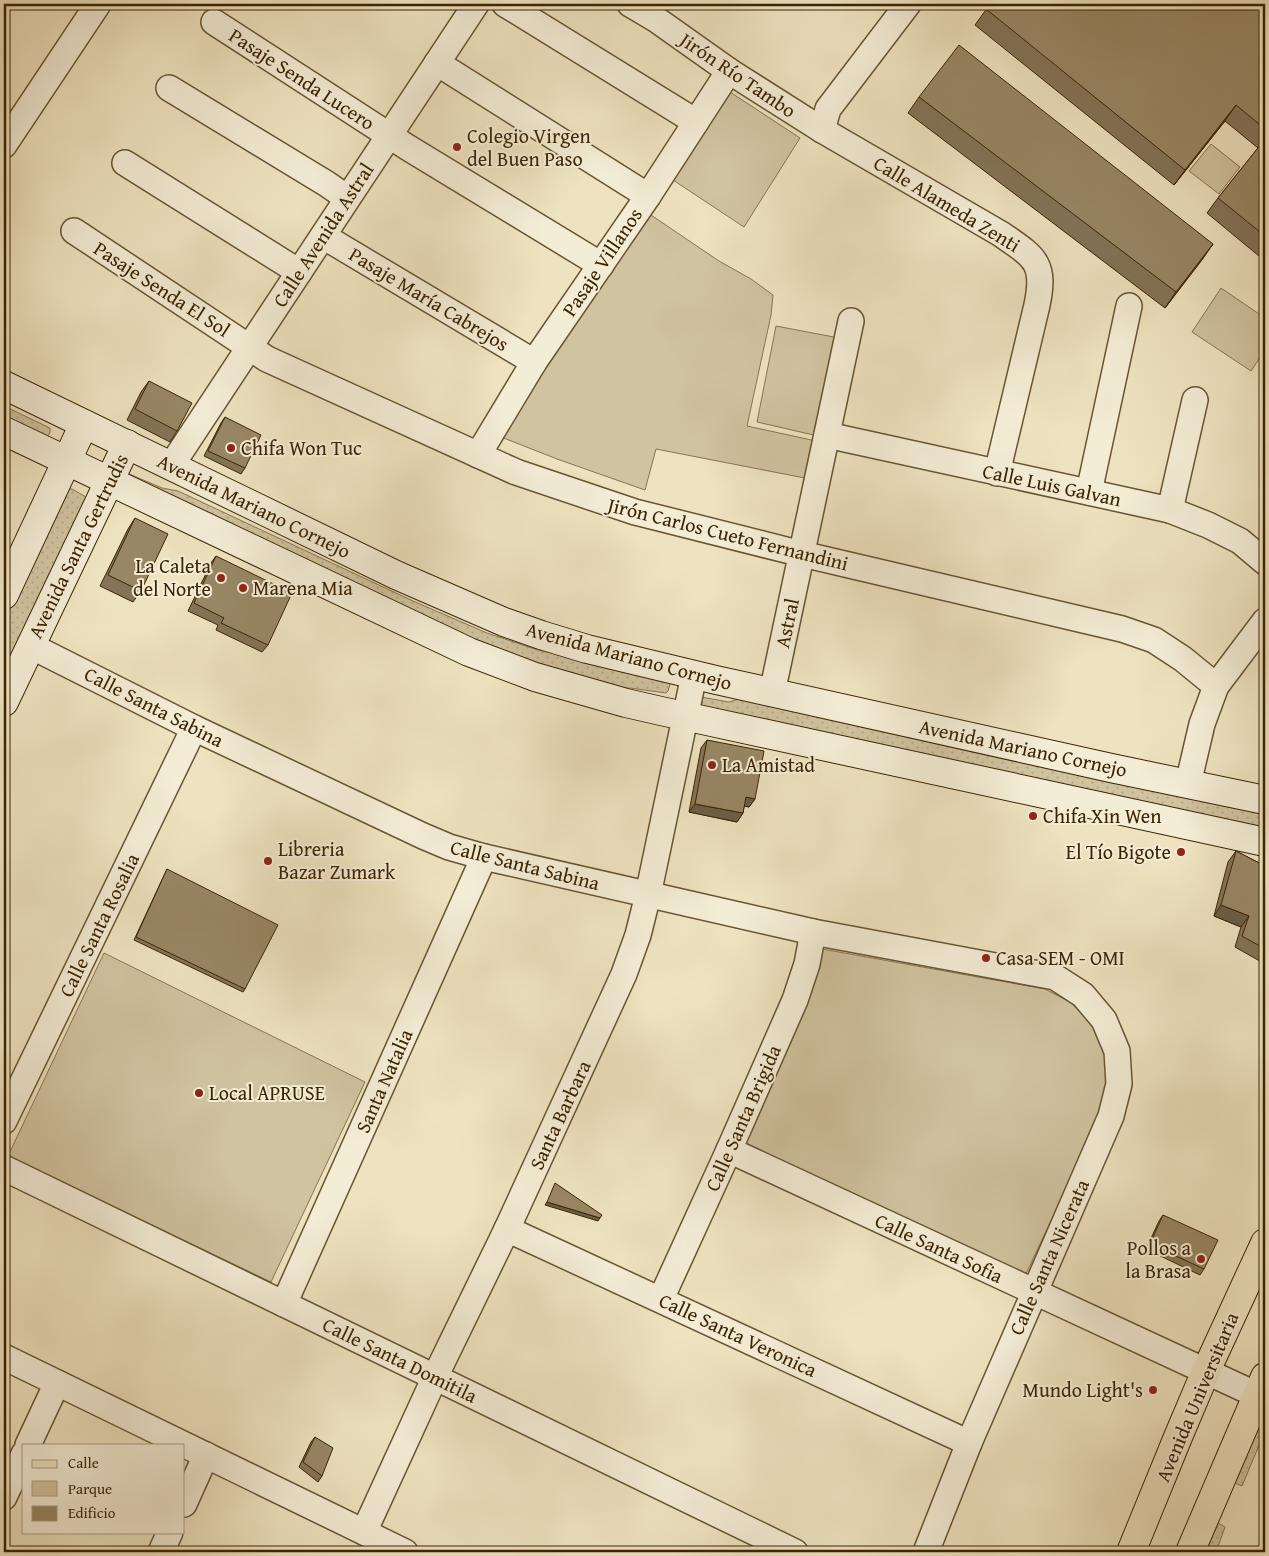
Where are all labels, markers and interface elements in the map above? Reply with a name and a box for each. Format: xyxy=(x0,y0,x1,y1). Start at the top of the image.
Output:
street label: Pasaje Senda Lucero xyxy=(224,20,381,137)
street label: Jirón Río Tambo xyxy=(672,23,802,124)
place label: Colegio Virgen del Buen Paso xyxy=(467,121,591,173)
marker: Colegio Virgen del Buen Paso xyxy=(451,141,463,153)
street label: Calle Alameda Zenti xyxy=(868,148,1026,259)
street label: Calle Avenida Astral xyxy=(265,156,380,313)
street label: Pasaje Villanos xyxy=(554,202,649,322)
street label: Pasaje Senda El Sol xyxy=(88,234,236,344)
street label: Pasaje María Cabrejos xyxy=(344,239,515,358)
place label: Chifa Won Tuc xyxy=(241,433,362,462)
marker: Chifa Won Tuc xyxy=(225,442,237,454)
street label: Avenida Mariano Cornejo xyxy=(153,446,356,565)
street label: Avenida Santa Gertrudis xyxy=(20,448,135,643)
street label: Calle Luis Galvan xyxy=(980,456,1124,513)
street label: Jirón Carlos Cueto Fernandini xyxy=(602,489,852,578)
place label: La Caleta del Norte xyxy=(133,551,212,603)
marker: La Caleta del Norte xyxy=(215,572,227,584)
place label: Marena Mia xyxy=(253,573,353,602)
marker: Marena Mia xyxy=(237,582,249,594)
street label: Astral xyxy=(767,595,806,650)
street label: Avenida Mariano Cornejo xyxy=(523,614,735,697)
street label: Calle Santa Sabina xyxy=(80,659,229,754)
street label: Avenida Mariano Cornejo xyxy=(916,711,1130,784)
place label: La Amistad xyxy=(722,750,815,779)
marker: La Amistad xyxy=(706,759,718,771)
place label: Chifa Xin Wen xyxy=(1043,801,1161,830)
marker: Chifa Xin Wen xyxy=(1027,810,1039,822)
street label: Calle Santa Sabina xyxy=(448,832,603,897)
place label: Libreria Bazar Zumark xyxy=(278,834,396,886)
place label: El Tío Bigote xyxy=(1066,837,1171,866)
marker: El Tío Bigote xyxy=(1175,846,1187,858)
street label: Calle Santa Rosalia xyxy=(51,848,146,1001)
marker: Libreria Bazar Zumark xyxy=(262,855,274,867)
place label: Casa SEM - OMI xyxy=(996,943,1125,972)
marker: Casa SEM - OMI xyxy=(980,952,992,964)
street label: Santa Natalia xyxy=(348,1024,420,1137)
street label: Calle Santa Brigida xyxy=(697,1039,788,1196)
street label: Santa Barbara xyxy=(522,1055,598,1174)
place label: Local APRUSE xyxy=(209,1078,325,1107)
marker: Local APRUSE xyxy=(193,1087,205,1099)
street label: Calle Santa Nicerata xyxy=(1001,1174,1096,1339)
street label: Calle Santa Sofia xyxy=(870,1205,1008,1290)
place label: Pollos a la Brasa xyxy=(1125,1233,1192,1285)
marker: Pollos a la Brasa xyxy=(1195,1253,1207,1265)
street label: Calle Santa Veronica xyxy=(654,1285,822,1384)
street label: Avenida Universitaria xyxy=(1148,1307,1246,1486)
street label: Calle Santa Domitila xyxy=(318,1310,483,1410)
place label: Mundo Light's xyxy=(1023,1375,1143,1404)
marker: Mundo Light's xyxy=(1147,1384,1159,1396)
legend xyxy=(22,1444,185,1534)
text: Calle xyxy=(68,1452,99,1473)
text: Parque xyxy=(68,1478,112,1499)
text: Edificio xyxy=(68,1502,116,1523)

